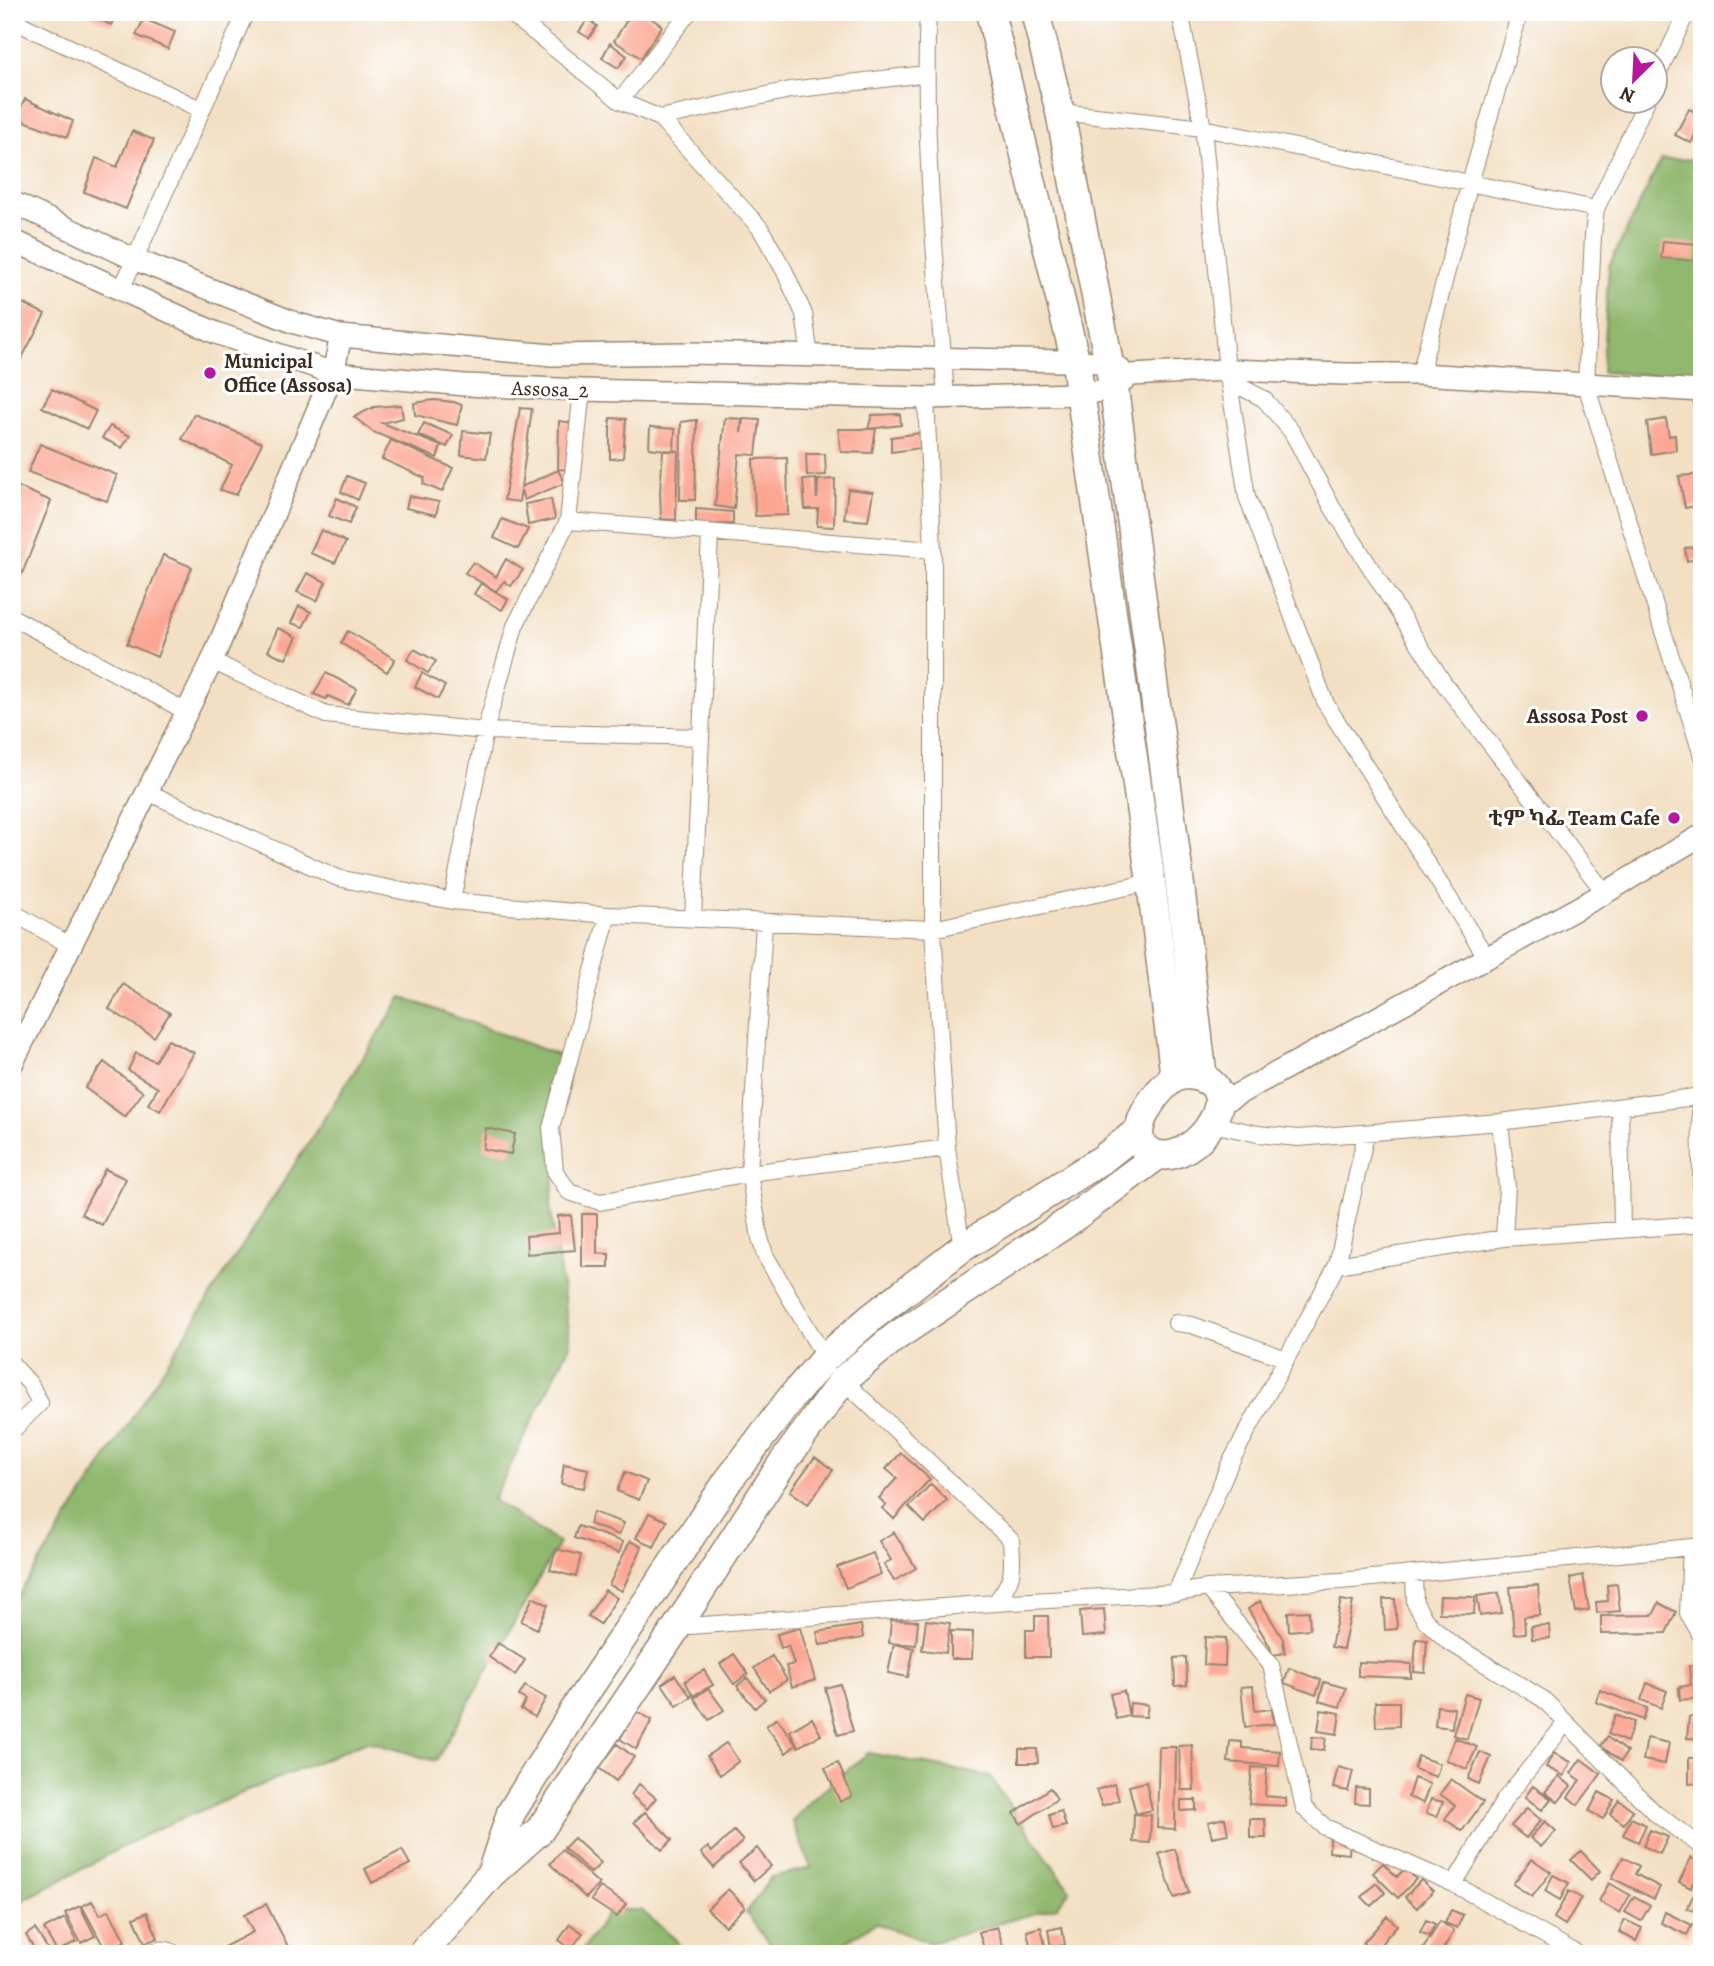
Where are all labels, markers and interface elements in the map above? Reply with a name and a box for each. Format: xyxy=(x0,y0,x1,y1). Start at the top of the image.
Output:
north arrow xyxy=(1598,46,1668,116)
text: N xyxy=(1616,80,1639,109)
place label: Municipal Office (Assosa) xyxy=(224,347,352,399)
marker: Municipal Office (Assosa) xyxy=(202,365,218,381)
street label: Assosa_2 xyxy=(510,374,589,404)
place label: Assosa Post xyxy=(1526,702,1628,730)
marker: Assosa Post xyxy=(1634,708,1650,724)
place label: ቲም ካፌ Team Cafe xyxy=(1489,804,1660,832)
marker: ቲም ካፌ Team Cafe xyxy=(1666,810,1682,826)

